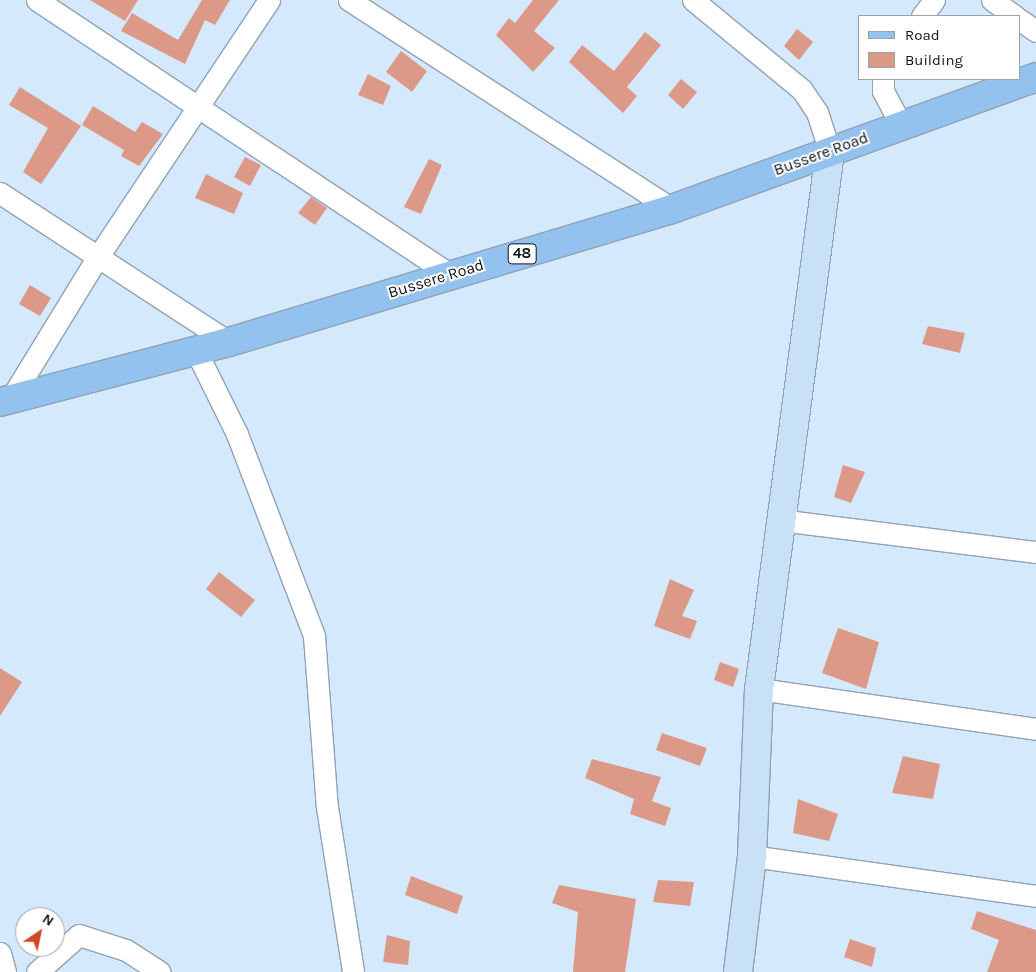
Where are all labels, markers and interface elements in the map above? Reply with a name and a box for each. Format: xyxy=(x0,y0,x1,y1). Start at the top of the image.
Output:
legend xyxy=(858,15,1021,80)
text: Road xyxy=(905,26,940,44)
text: Building xyxy=(905,51,963,69)
street label: Bussere Road xyxy=(771,128,871,180)
road number: 48 xyxy=(507,242,537,266)
street label: Bussere Road xyxy=(386,255,486,303)
north arrow xyxy=(15,907,65,957)
text: N xyxy=(39,910,57,930)

